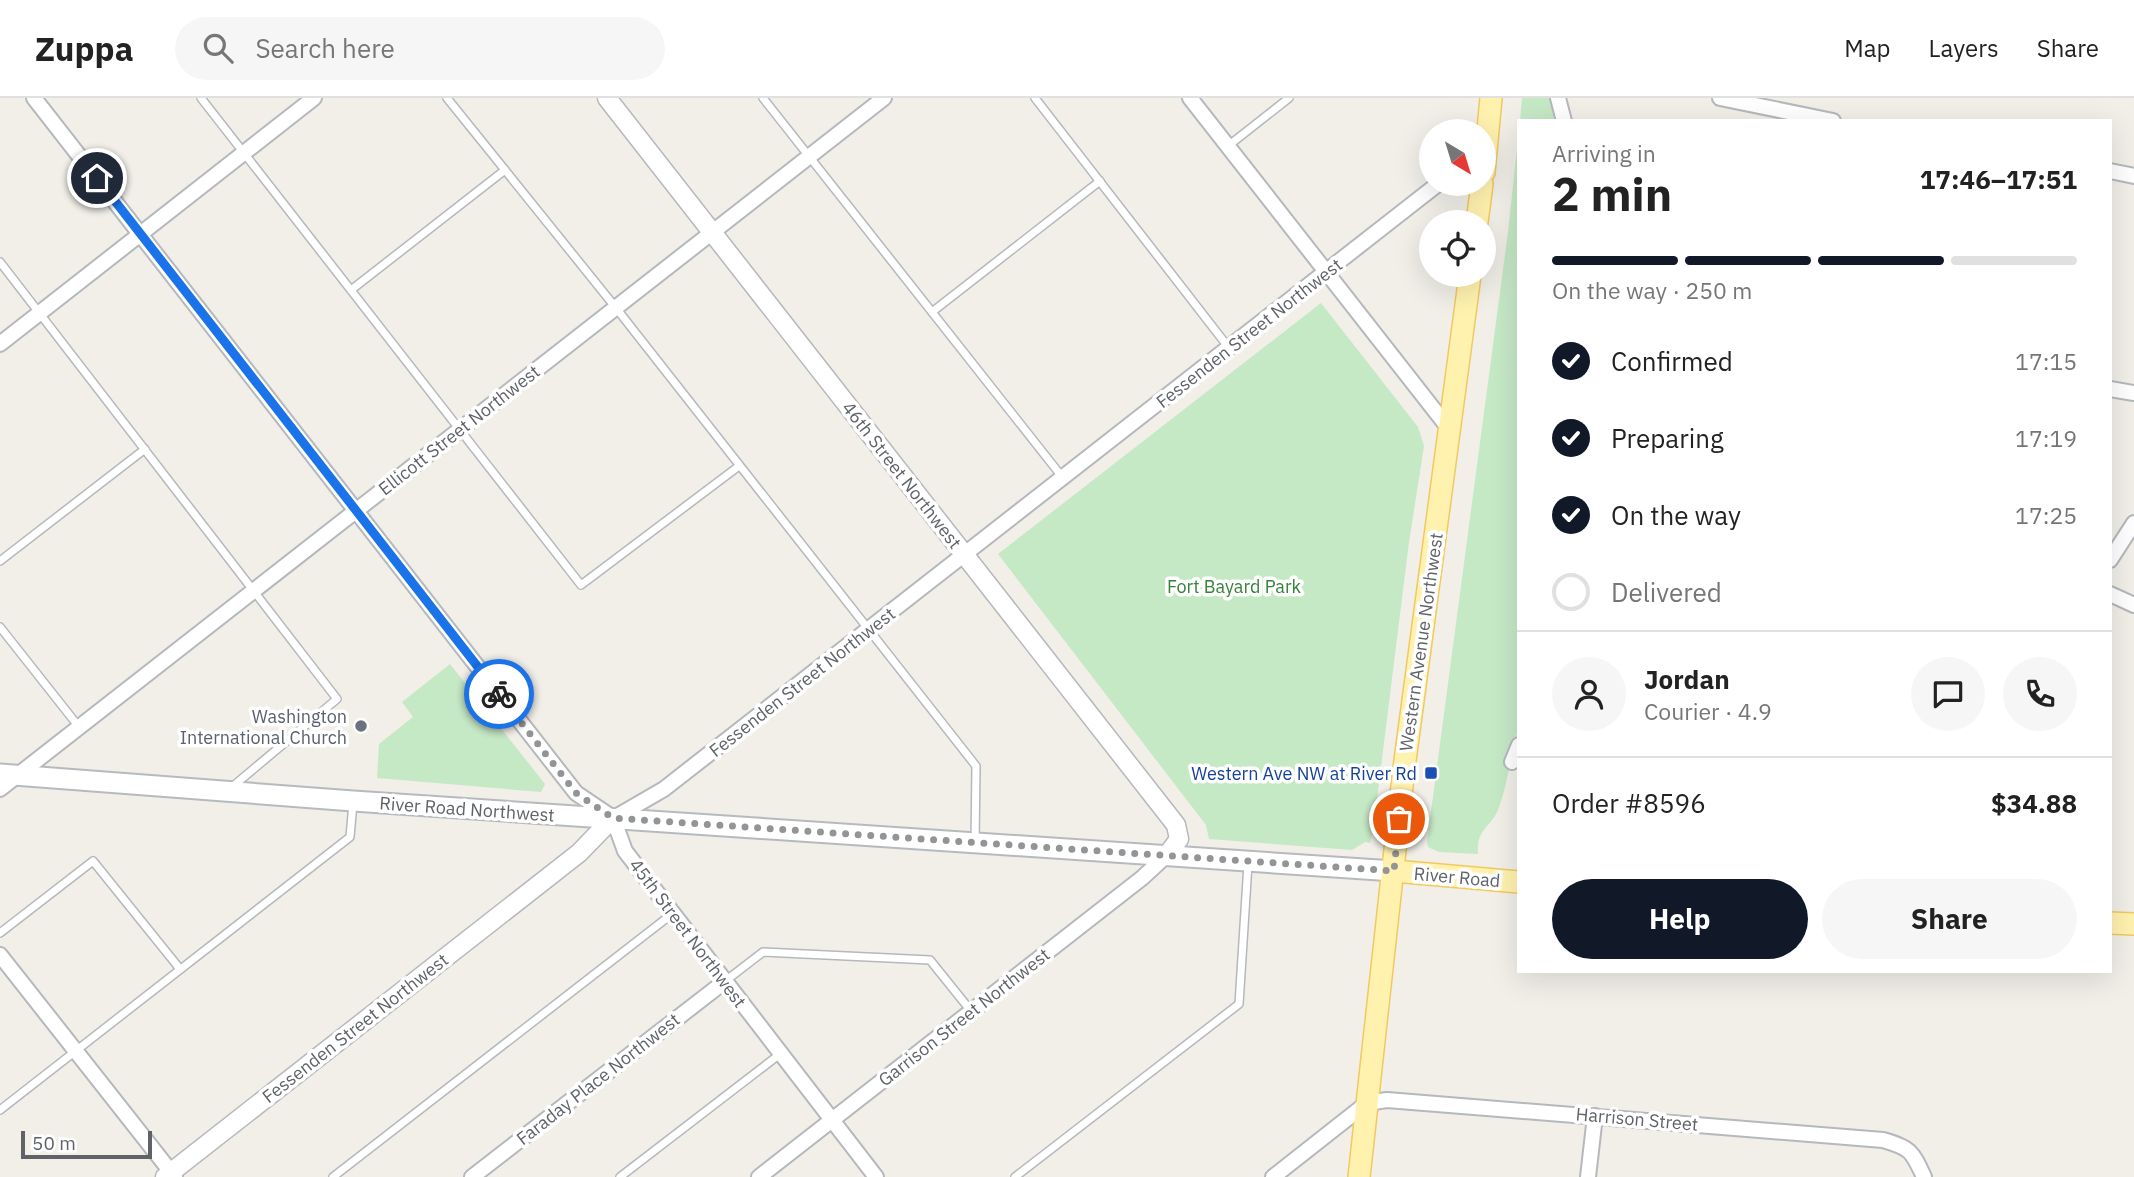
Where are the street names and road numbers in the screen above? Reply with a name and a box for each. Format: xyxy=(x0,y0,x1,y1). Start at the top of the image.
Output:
street label: Fessenden Street Northwest xyxy=(1151,253,1347,413)
street label: Ellicott Street Northwest xyxy=(374,360,544,500)
street label: 46th Street Northwest xyxy=(837,397,967,553)
street label: Western Avenue Northwest xyxy=(1394,531,1448,753)
street label: Fessenden Street Northwest xyxy=(704,602,900,762)
street label: River Road Northwest xyxy=(379,791,555,827)
street label: 45th Street Northwest xyxy=(624,854,752,1012)
street label: River Road xyxy=(1413,862,1501,892)
street label: Garrison Street Northwest xyxy=(874,943,1054,1091)
street label: Fessenden Street Northwest xyxy=(257,948,453,1108)
street label: Faraday Place Northwest xyxy=(512,1008,684,1150)
street label: Harrison Street xyxy=(1575,1102,1699,1136)

